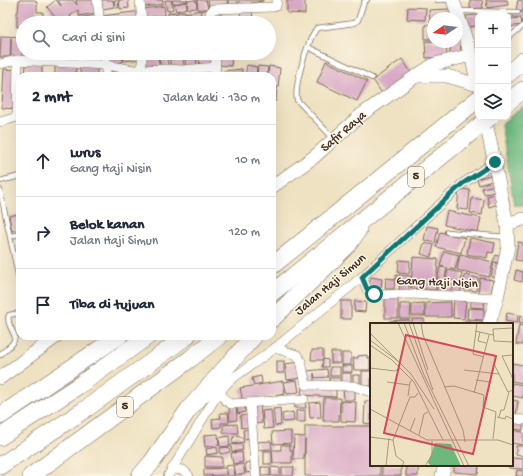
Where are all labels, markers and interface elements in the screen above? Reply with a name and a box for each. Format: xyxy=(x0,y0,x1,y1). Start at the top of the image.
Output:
north arrow xyxy=(427,12,463,48)
map controls xyxy=(475,12,511,120)
button: + xyxy=(475,12,511,48)
search box xyxy=(16,16,276,60)
icon: search xyxy=(30,27,52,49)
text: Cari di sini xyxy=(62,29,125,47)
button: − xyxy=(475,48,511,84)
button: layers xyxy=(475,84,511,120)
text: 2 mnt xyxy=(32,88,71,108)
text: Jalan kaki · 130 m xyxy=(163,91,260,106)
street label: Safir Raya xyxy=(318,108,370,156)
text: Lurus xyxy=(70,144,100,162)
icon: ahead xyxy=(32,150,54,172)
text: 10 m xyxy=(235,153,260,168)
route end xyxy=(486,153,504,171)
text: Gang Haji Nisin xyxy=(70,162,151,177)
road number: 5 xyxy=(408,167,424,187)
text: Belok kanan xyxy=(70,216,144,234)
icon: right xyxy=(32,222,54,244)
text: 120 m xyxy=(229,225,260,240)
text: Jalan Haji Simun xyxy=(70,234,158,249)
street label: Jalan Haji Simun xyxy=(292,250,370,319)
street label: Gang Haji Nisin xyxy=(396,274,479,292)
route start xyxy=(365,285,383,303)
icon: arrive xyxy=(32,294,54,316)
text: Tiba di tujuan xyxy=(70,296,154,314)
inset map xyxy=(370,323,513,466)
road number: 5 xyxy=(117,397,133,417)

